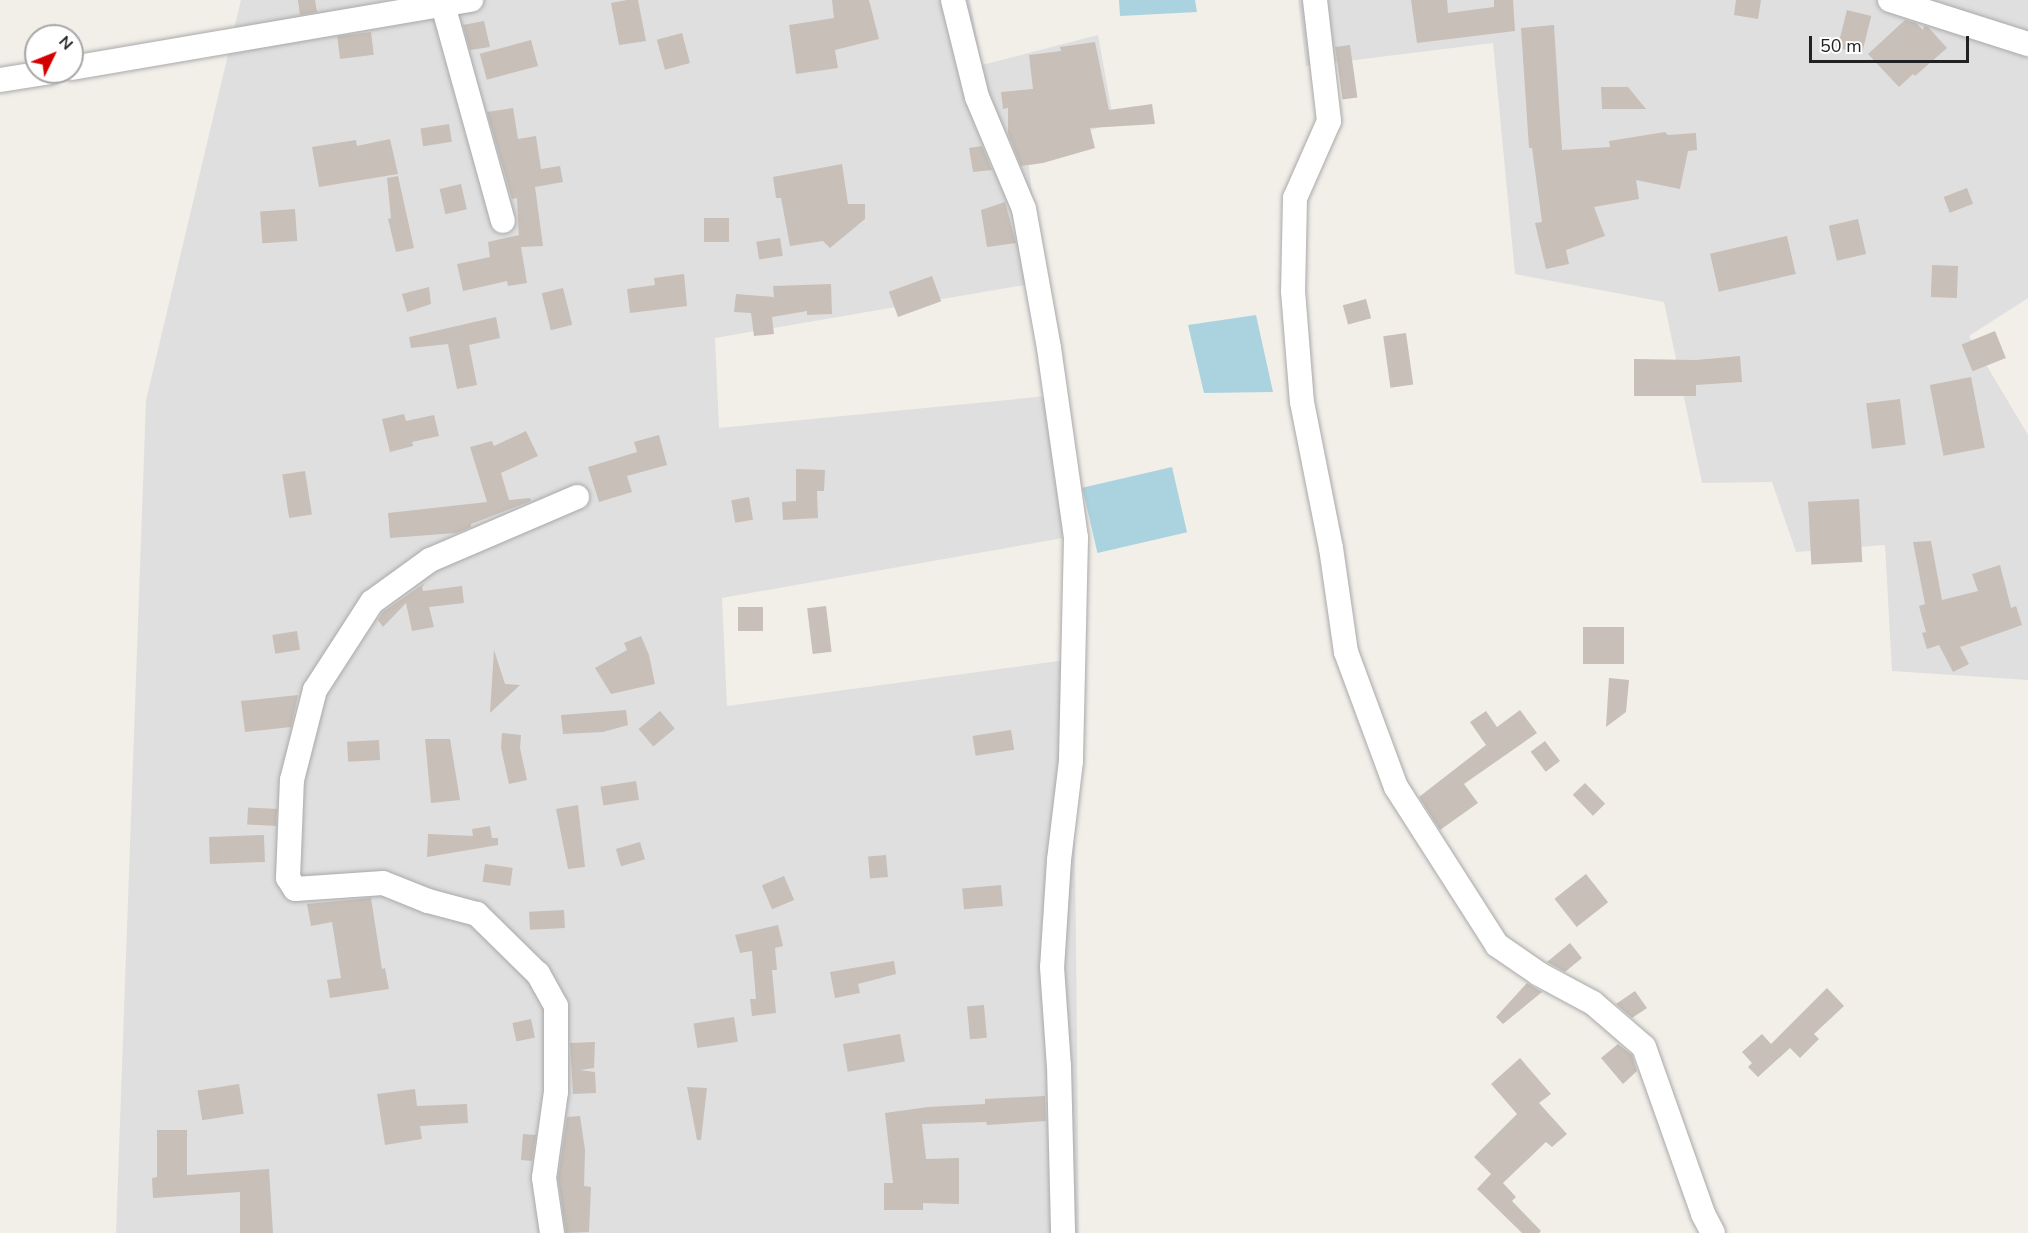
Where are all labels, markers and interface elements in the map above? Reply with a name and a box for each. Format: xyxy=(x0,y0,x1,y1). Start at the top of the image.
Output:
north arrow xyxy=(24,24,84,84)
scale bar xyxy=(1812,24,1972,62)
text: N xyxy=(54,31,78,55)
text: 50 m xyxy=(1820,34,1862,58)

